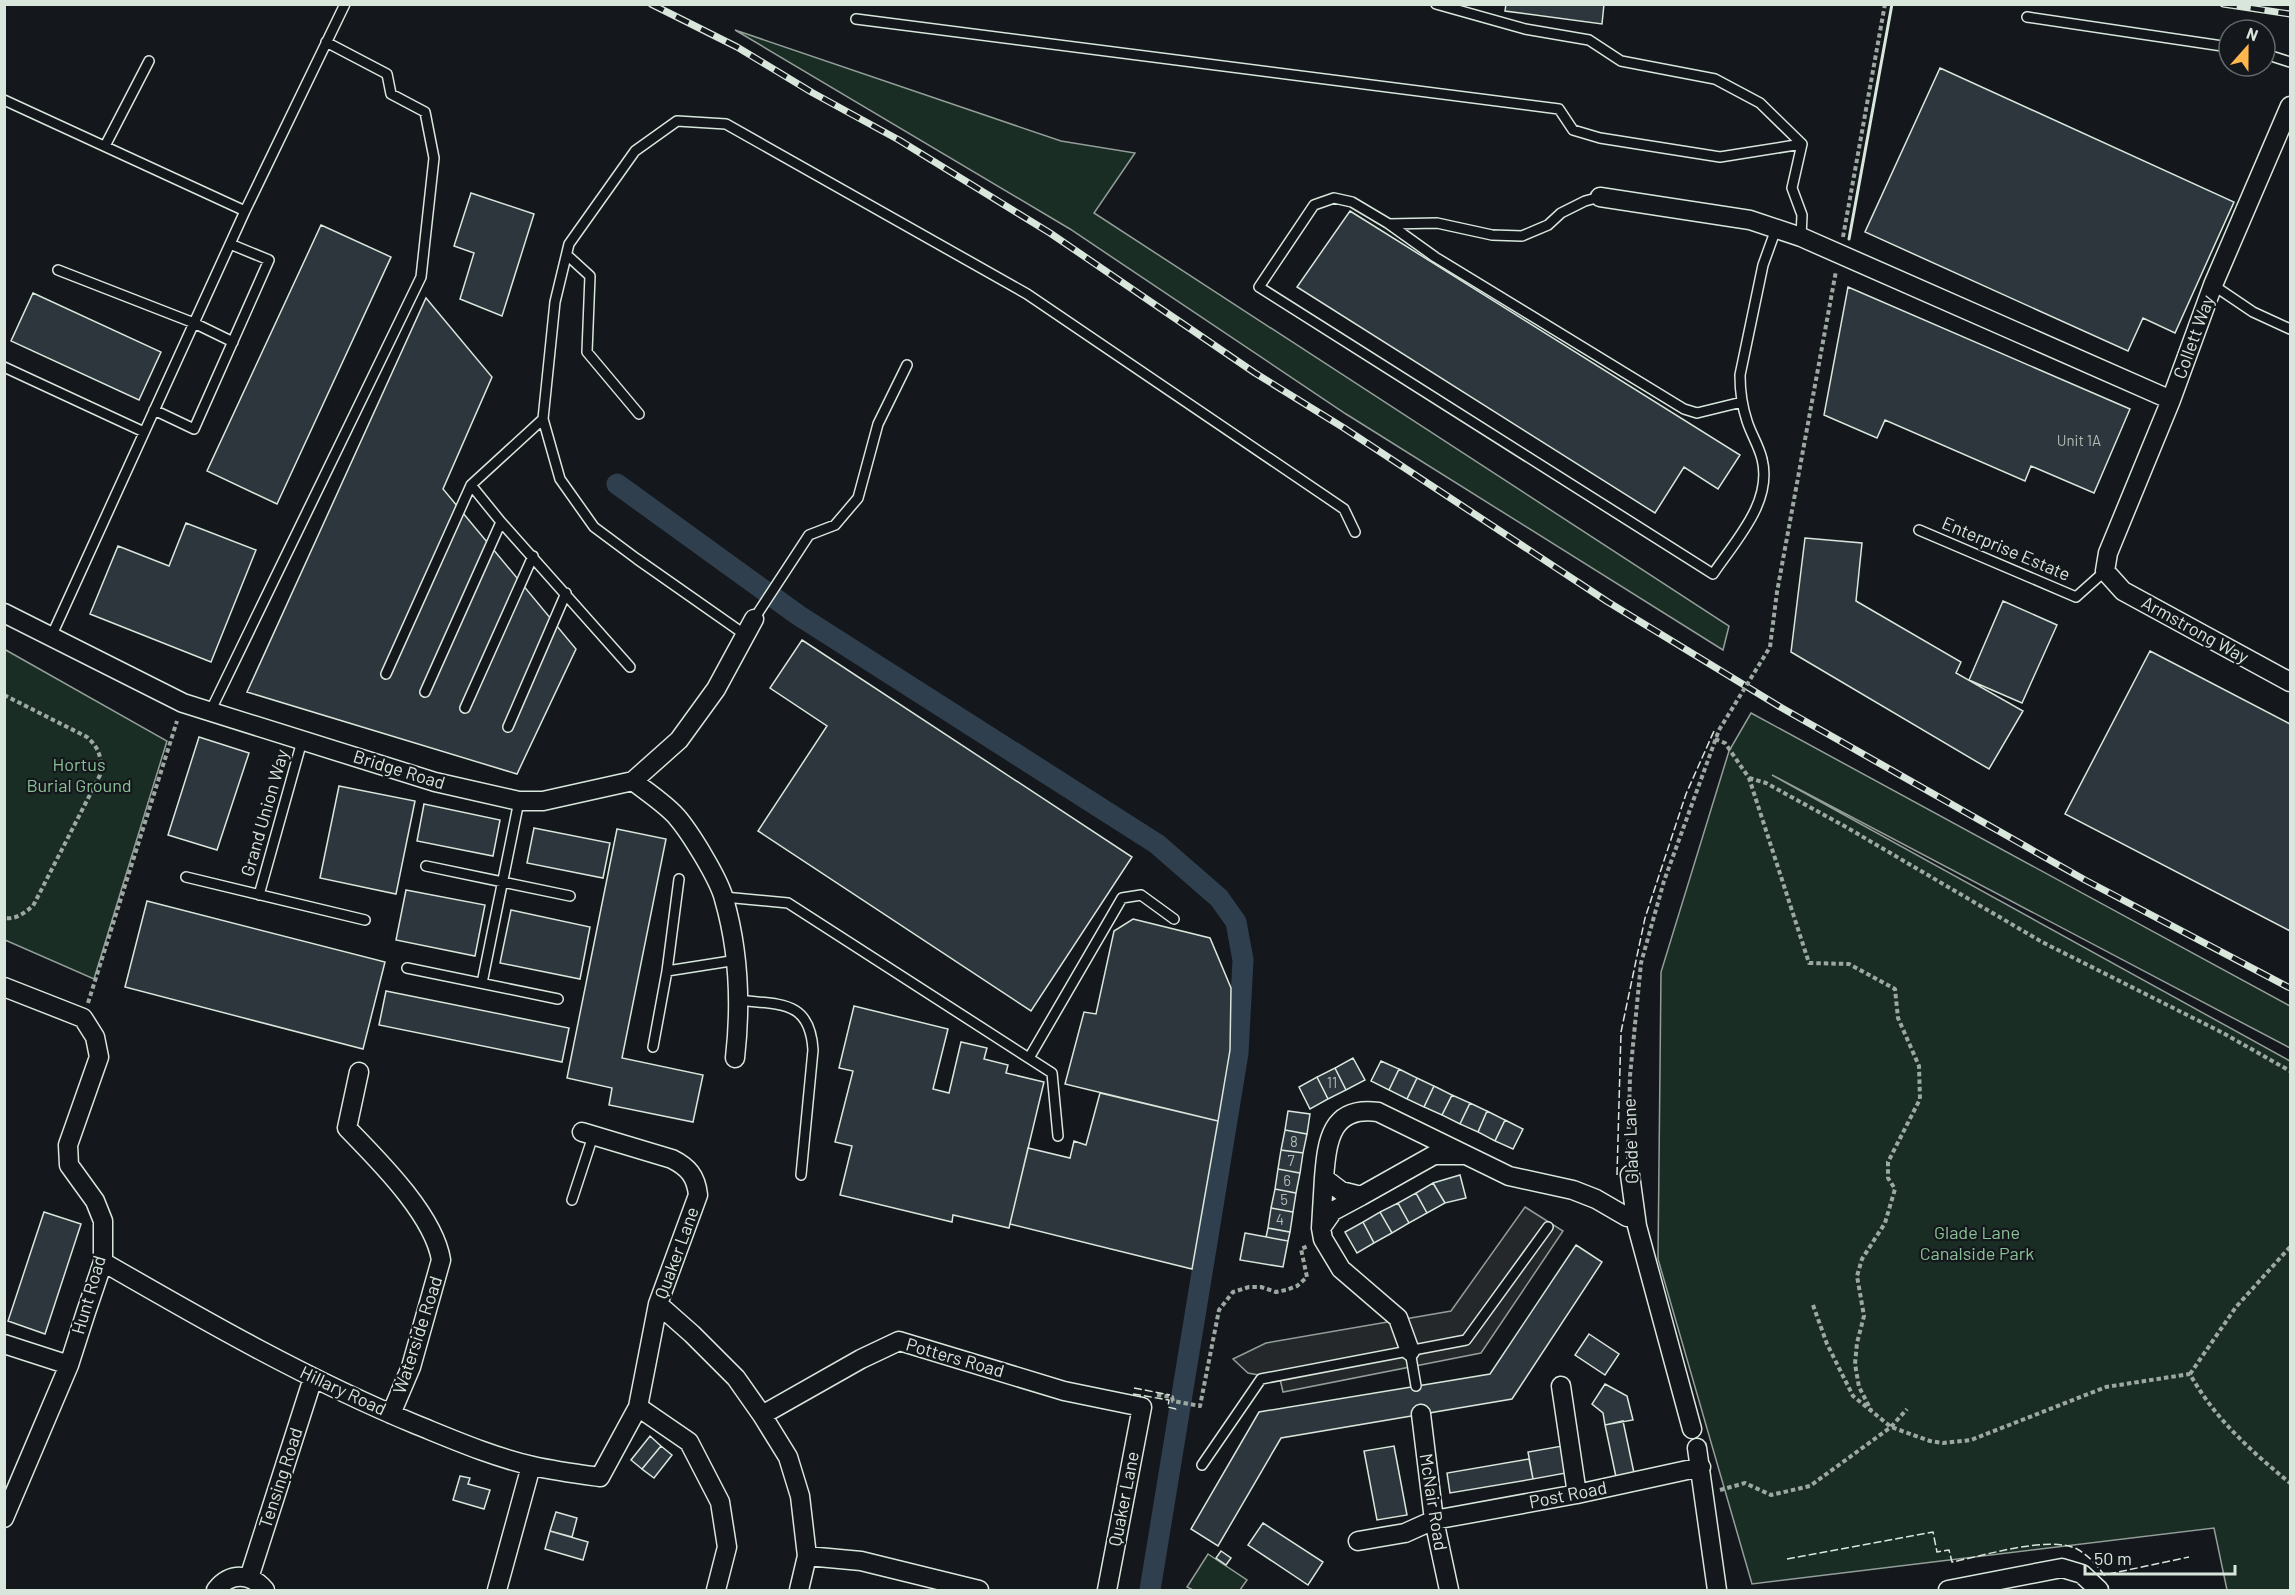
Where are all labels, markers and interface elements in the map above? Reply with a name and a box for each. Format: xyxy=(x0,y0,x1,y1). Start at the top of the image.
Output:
north arrow xyxy=(2217,18,2277,78)
text: N xyxy=(2244,23,2261,44)
street label: Collett Way xyxy=(2168,292,2218,382)
house number: Unit 1A xyxy=(2057,431,2101,449)
street label: Enterprise Estate xyxy=(1939,511,2074,585)
street label: Armstrong Way xyxy=(2138,591,2253,668)
street label: Bridge Road xyxy=(351,745,448,793)
street label: Grand Union Way xyxy=(235,747,293,879)
park label: Hortus Burial Ground xyxy=(26,753,132,796)
house number: 11 xyxy=(1327,1073,1337,1091)
street label: Glade Lane xyxy=(1618,1098,1642,1184)
house number: 8 xyxy=(1290,1132,1298,1150)
house number: 7 xyxy=(1287,1151,1295,1169)
house number: 6 xyxy=(1283,1171,1291,1189)
house number: 5 xyxy=(1280,1190,1288,1208)
street label: Quaker Lane xyxy=(649,1204,703,1302)
house number: 4 xyxy=(1276,1210,1284,1228)
park label: Glade Lane Canalside Park xyxy=(1920,1221,2034,1264)
street label: Hunt Road xyxy=(66,1253,110,1337)
street label: Waterside Road xyxy=(388,1273,446,1396)
street label: Potters Road xyxy=(904,1333,1007,1382)
street label: Hillary Road xyxy=(297,1361,390,1420)
street label: Tensing Road xyxy=(253,1425,307,1531)
street label: Quaker Lane xyxy=(1103,1449,1143,1548)
street label: McNair Road xyxy=(1415,1452,1453,1552)
street label: Post Road xyxy=(1527,1476,1609,1512)
scale bar xyxy=(2085,1538,2235,1576)
text: 50 m xyxy=(2094,1547,2132,1569)

